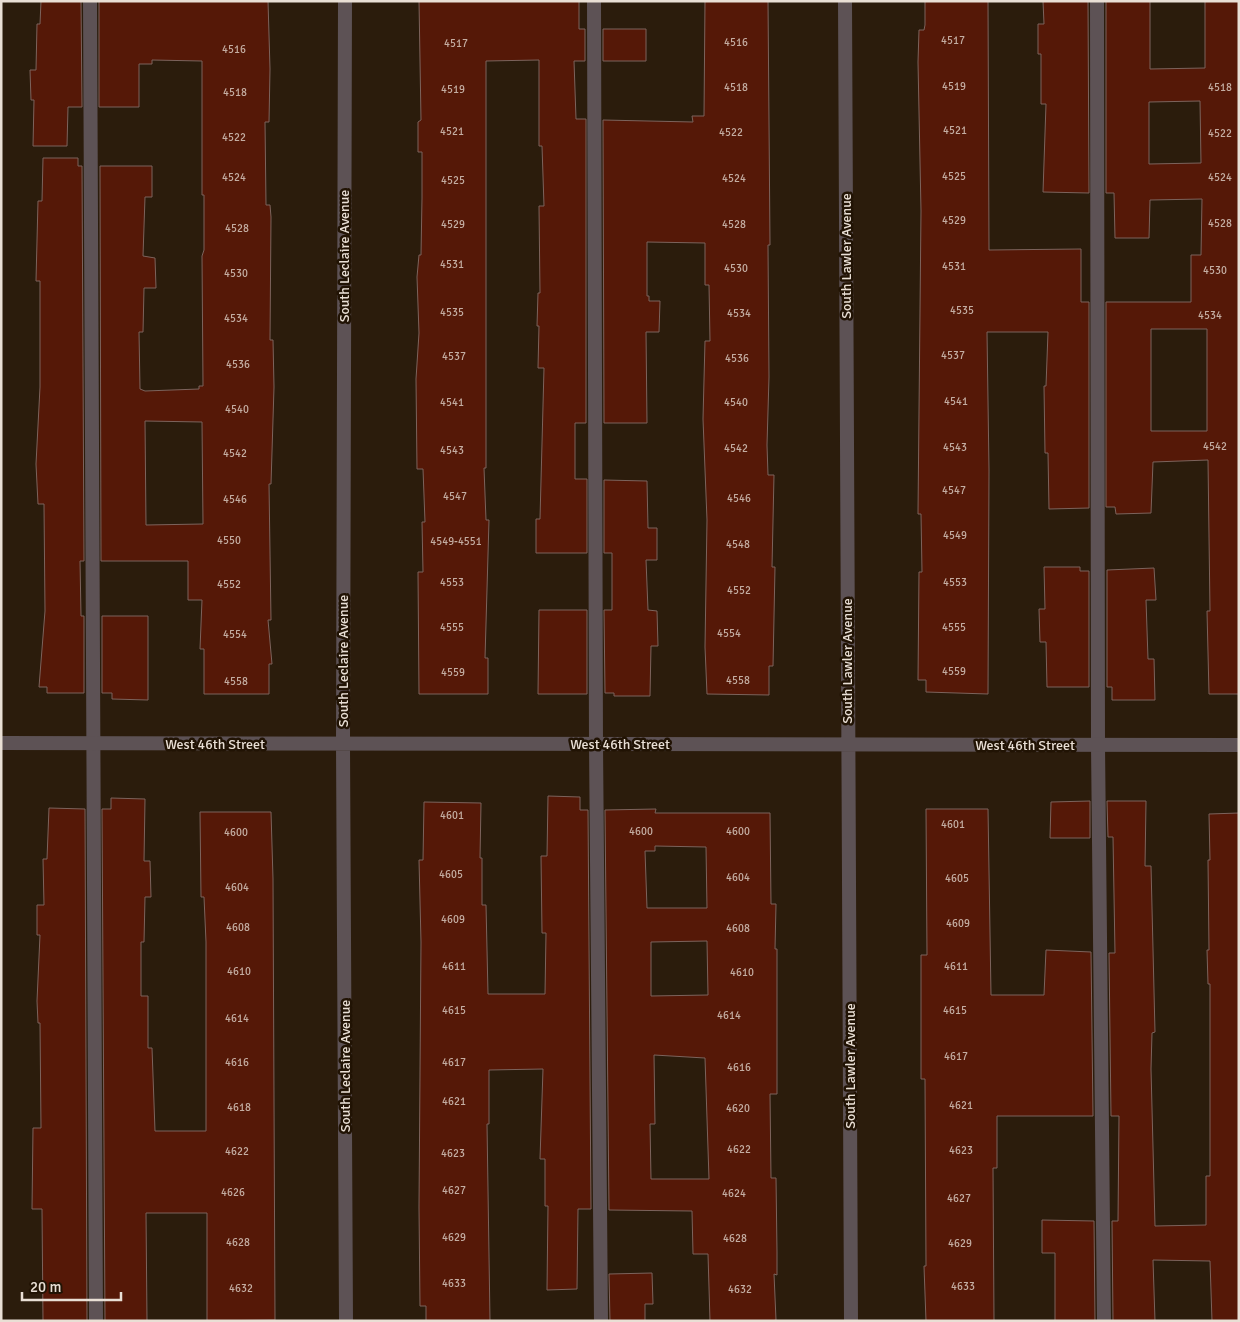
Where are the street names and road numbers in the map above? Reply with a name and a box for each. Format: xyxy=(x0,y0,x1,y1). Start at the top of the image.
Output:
street label: South Leclaire Avenue xyxy=(336,190,353,322)
street label: South Lawler Avenue xyxy=(838,193,855,319)
street label: South Leclaire Avenue xyxy=(335,595,352,727)
street label: South Lawler Avenue xyxy=(839,598,856,724)
street label: West 46th Street xyxy=(165,736,265,753)
street label: West 46th Street xyxy=(570,736,670,753)
street label: West 46th Street xyxy=(975,737,1075,754)
street label: South Leclaire Avenue xyxy=(337,1000,354,1132)
street label: South Lawler Avenue xyxy=(842,1003,859,1129)

